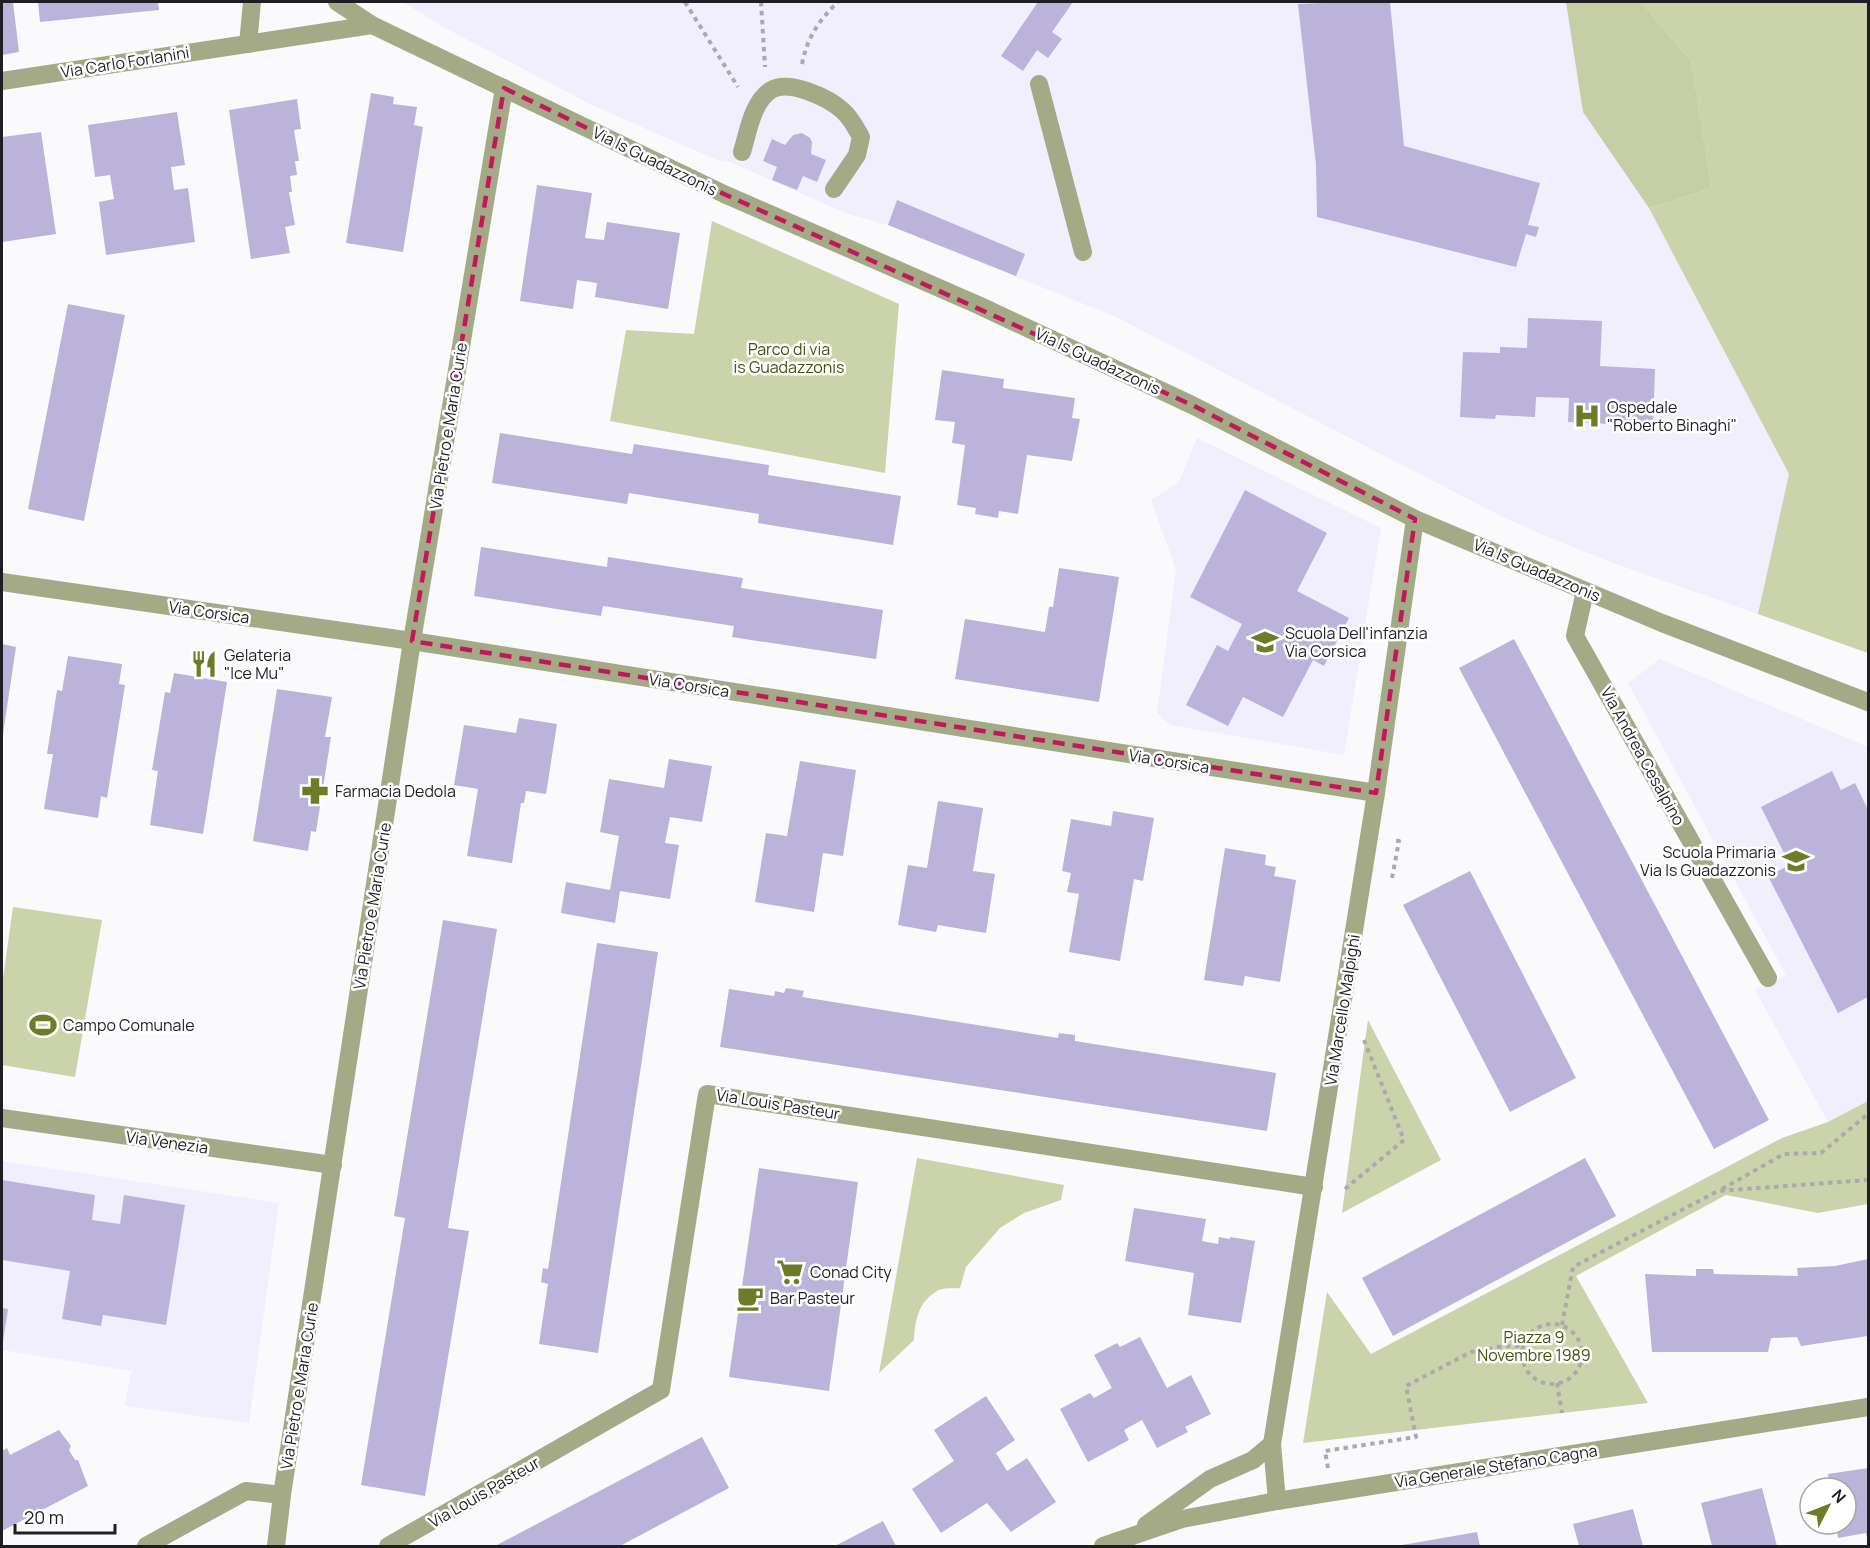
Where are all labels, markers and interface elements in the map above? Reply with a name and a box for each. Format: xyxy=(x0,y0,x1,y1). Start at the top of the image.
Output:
street label: Via Carlo Forlanini xyxy=(59,41,191,83)
street label: Via Is Guadazzonis xyxy=(589,121,721,201)
street label: Via Is Guadazzonis xyxy=(1032,322,1164,400)
park label: Parco di via is Guadazzonis xyxy=(734,338,844,378)
street label: Via Pietro e Maria Curie xyxy=(424,341,472,511)
place label: Ospedale "Roberto Binaghi" xyxy=(1607,396,1737,436)
hospital icon: Ospedale "Roberto Binaghi" xyxy=(1572,401,1602,431)
street label: Via Is Guadazzonis xyxy=(1470,533,1604,607)
street label: Via Corsica xyxy=(167,595,251,629)
place label: Scuola Dell'infanzia Via Corsica xyxy=(1285,622,1428,662)
school or university icon: Scuola Dell'infanzia Via Corsica xyxy=(1250,627,1280,657)
place label: Gelateria "Ice Mu" xyxy=(224,644,291,684)
restaurant icon: Gelateria "Ice Mu" xyxy=(189,649,219,679)
street label: Via Corsica xyxy=(647,668,731,702)
street label: Via Andrea Cesalpino xyxy=(1596,683,1690,829)
street label: Via Corsica xyxy=(1127,744,1211,778)
pharmacy icon: Farmacia Dedola xyxy=(300,776,330,806)
place label: Farmacia Dedola xyxy=(335,780,456,802)
street label: Via Pietro e Maria Curie xyxy=(348,821,396,991)
place label: Scuola Primaria Via Is Guadazzonis xyxy=(1640,841,1776,881)
school or university icon: Scuola Primaria Via Is Guadazzonis xyxy=(1781,846,1811,876)
street label: Via Marcello Malpighi xyxy=(1319,933,1365,1087)
sports icon: Campo Comunale xyxy=(28,1010,58,1040)
place label: Campo Comunale xyxy=(63,1014,195,1036)
street label: Via Louis Pasteur xyxy=(715,1083,842,1125)
street label: Via Venezia xyxy=(124,1125,210,1159)
supermarket icon: Conad City xyxy=(775,1257,805,1287)
place label: Conad City xyxy=(810,1261,892,1283)
cafe icon: Bar Pasteur xyxy=(735,1283,765,1313)
place label: Bar Pasteur xyxy=(770,1287,855,1309)
street label: Via Pietro e Maria Curie xyxy=(275,1301,323,1471)
park label: Piazza 9 Novembre 1989 xyxy=(1477,1326,1591,1366)
street label: Via Generale Stefano Cagna xyxy=(1393,1439,1599,1493)
street label: Via Louis Pasteur xyxy=(424,1451,544,1533)
north arrow xyxy=(1798,1476,1858,1536)
text: N xyxy=(1827,1484,1851,1508)
scale bar xyxy=(15,1497,116,1535)
text: 20 m xyxy=(24,1505,64,1529)

